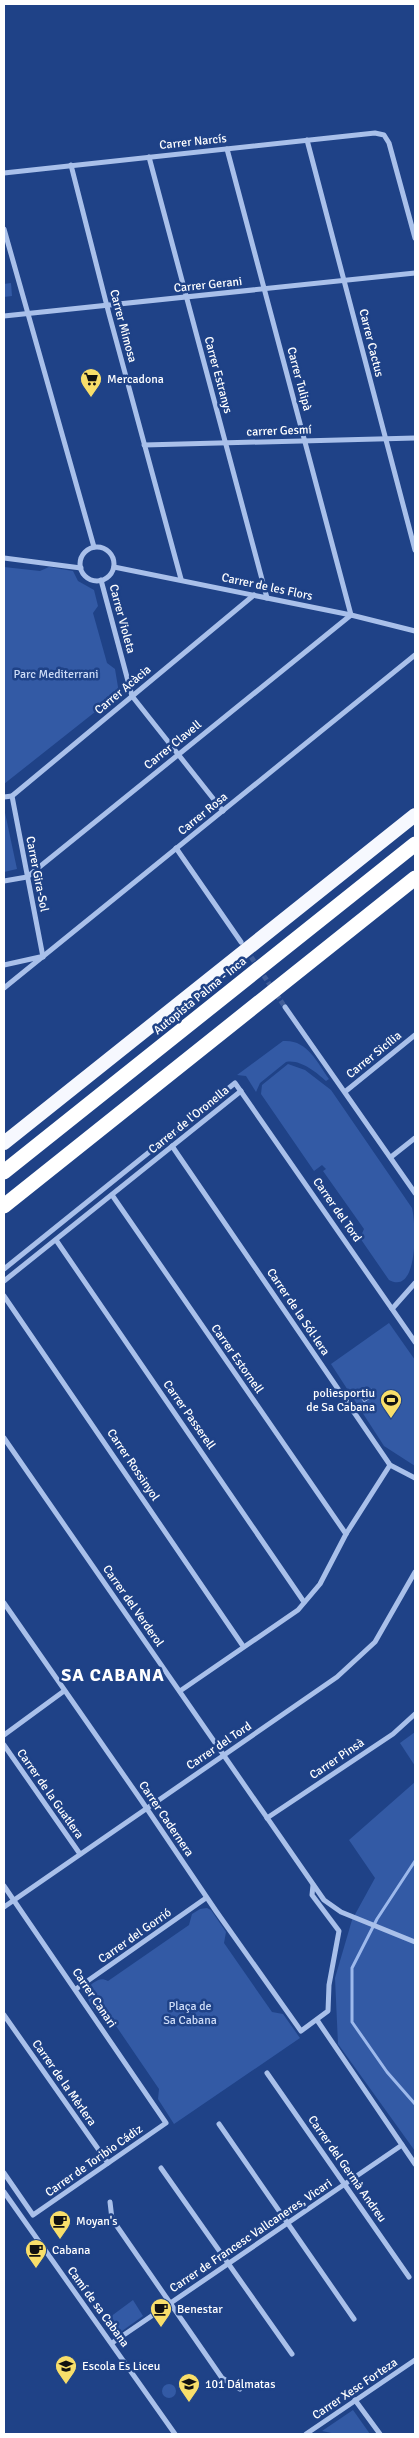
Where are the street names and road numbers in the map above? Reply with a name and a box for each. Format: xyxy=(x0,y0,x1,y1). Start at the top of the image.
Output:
street label: Carrer Narcís xyxy=(159,131,227,153)
street label: Carrer Gerani xyxy=(173,274,243,296)
street label: Carrer Mimosa xyxy=(106,288,140,364)
street label: Carrer Cactus xyxy=(355,307,387,379)
street label: Carrer Estranys xyxy=(201,335,235,415)
street label: Carrer Tulipà xyxy=(283,345,315,413)
street label: carrer Gesmí xyxy=(246,422,313,440)
street label: Carrer de les Flors xyxy=(220,570,314,604)
street label: Carrer Violeta xyxy=(106,583,138,655)
street label: Carrer Acàcia xyxy=(92,662,154,718)
street label: Carrer Clavell xyxy=(141,717,205,773)
street label: Carrer Rosa xyxy=(175,789,231,839)
street label: Carrer Gira-Sol xyxy=(22,835,52,914)
street label: Autopista Palma - Inca xyxy=(151,954,249,1038)
street label: Carrer Sicília xyxy=(343,1028,405,1082)
street label: Carrer de l'Oronella xyxy=(146,1083,232,1157)
street label: Carrer del Tord xyxy=(309,1175,365,1245)
street label: Carrer de la Sól·lera xyxy=(263,1265,333,1359)
street label: Carrer Estornell xyxy=(208,1321,267,1397)
street label: Carrer Passerell xyxy=(160,1377,219,1453)
street label: Carrer Rossinyol xyxy=(103,1426,163,1504)
street label: Carrer del Verderol xyxy=(99,1562,167,1650)
street label: Carrer del Tord xyxy=(184,1719,254,1773)
street label: Carrer Pinsà xyxy=(307,1735,367,1783)
street label: Carrer de la Guatlera xyxy=(13,1746,87,1842)
street label: Carrer Cadernera xyxy=(135,1778,197,1860)
street label: Carrer del Gorrió xyxy=(96,1905,174,1967)
street label: Carrer Canari xyxy=(69,1965,119,2031)
street label: Carrer de la Mèrlera xyxy=(29,2037,99,2129)
street label: Carrer del Germà Andreu xyxy=(304,2113,390,2225)
street label: Carrer de Toribio Cádiz xyxy=(42,2122,146,2200)
street label: Carrer de Francesc Vallcaneres, Vicari xyxy=(167,2176,335,2296)
street label: Camí de sa Cabana xyxy=(64,2264,132,2350)
street label: Carrer Xesc Forteza xyxy=(310,2355,400,2423)

